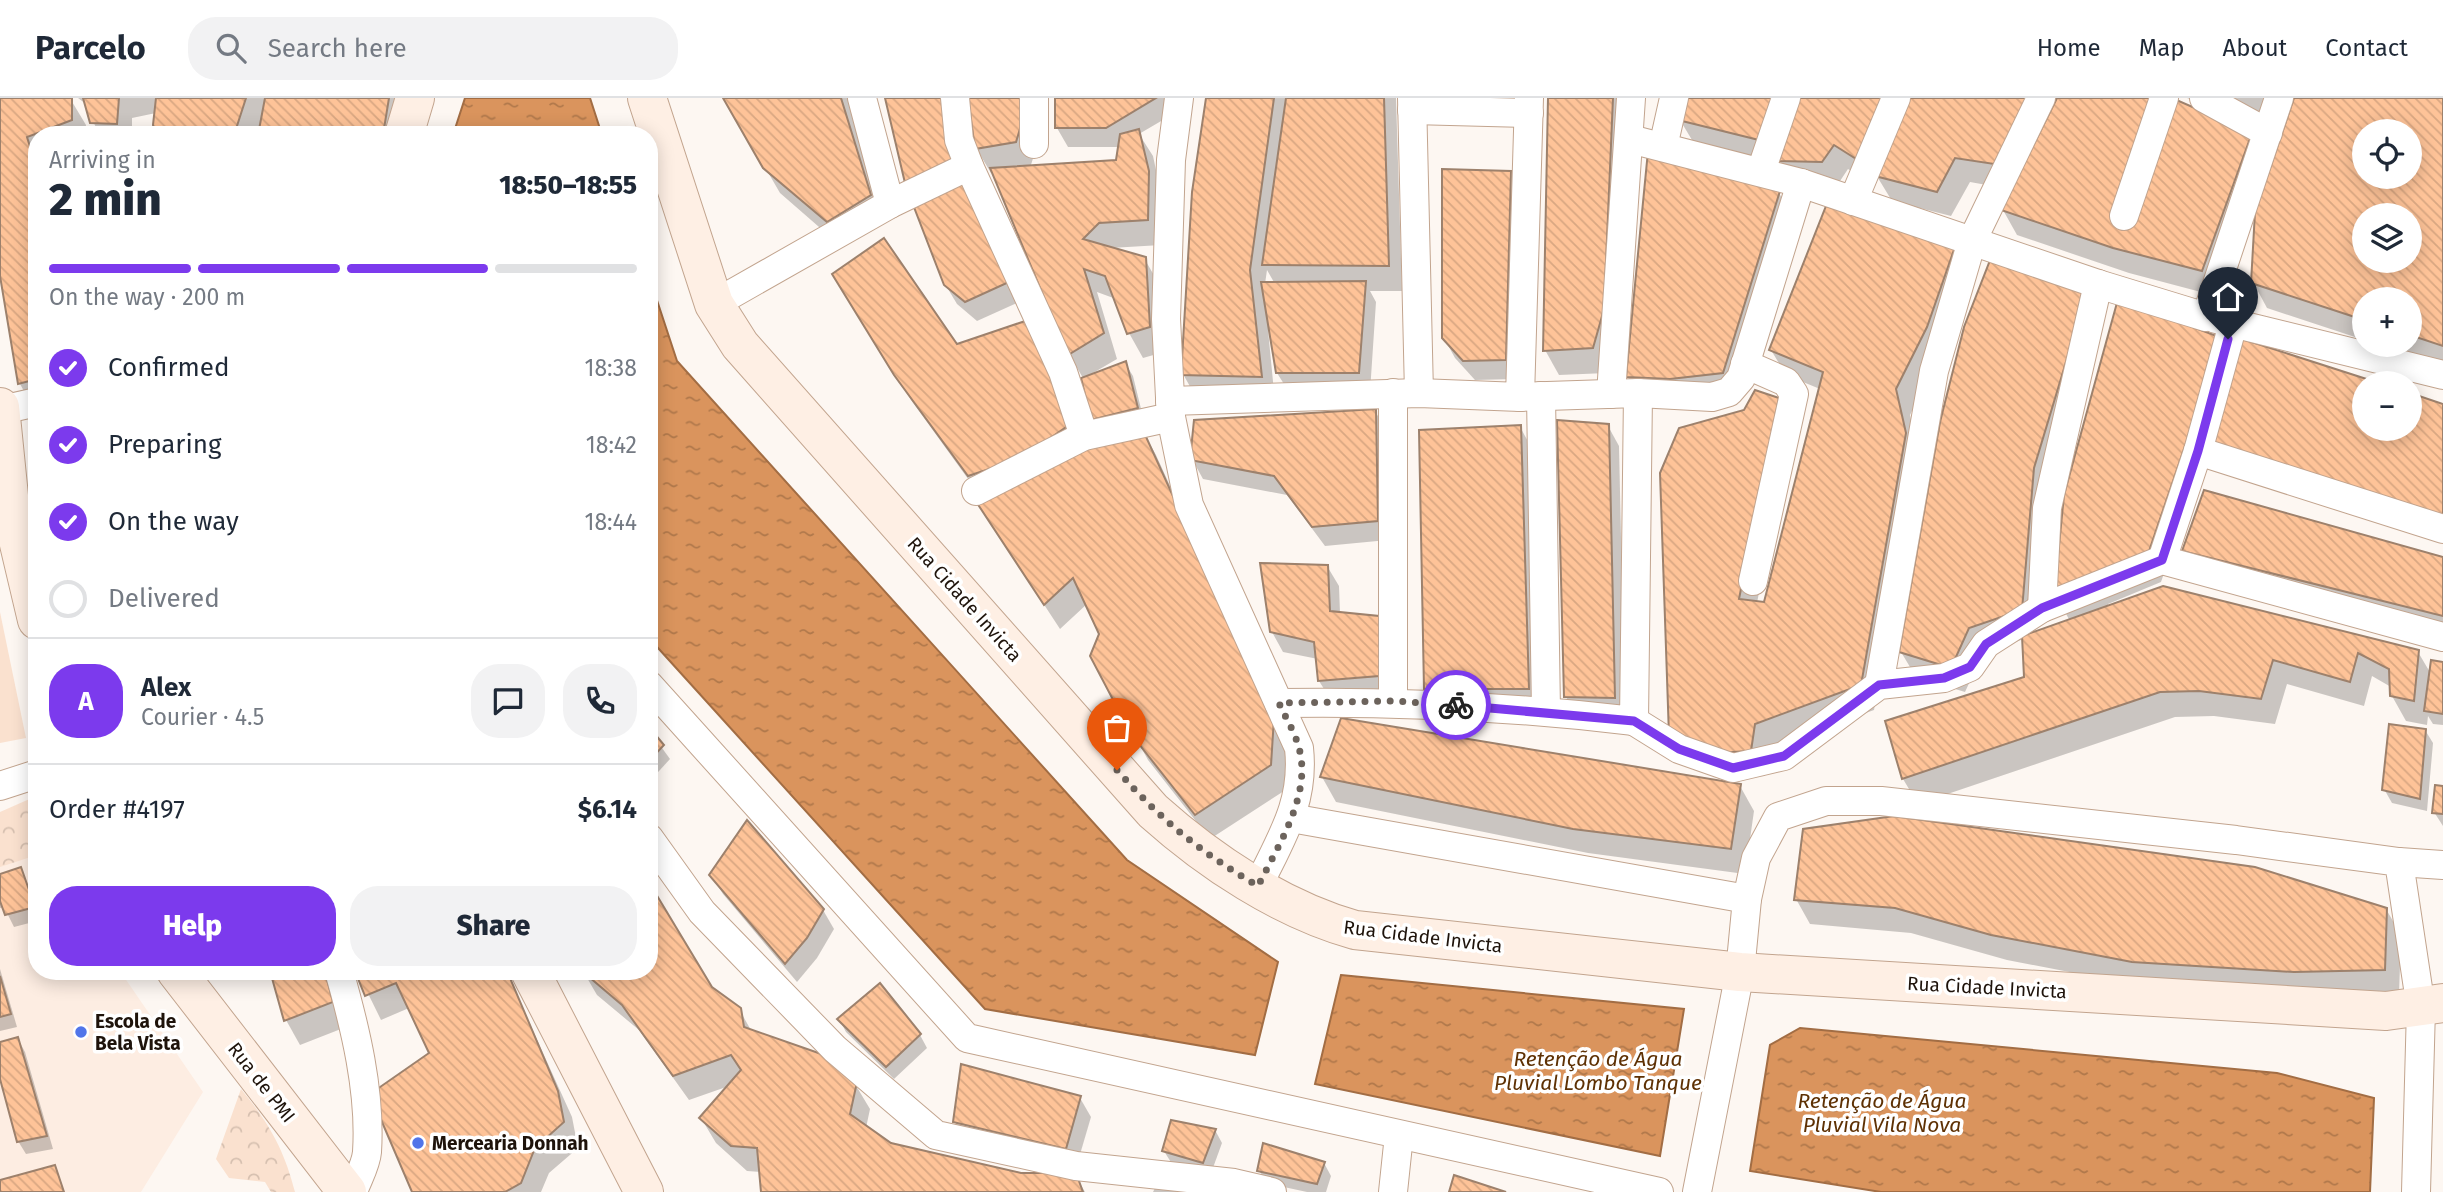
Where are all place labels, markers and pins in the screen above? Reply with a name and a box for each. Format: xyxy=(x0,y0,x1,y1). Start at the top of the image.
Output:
pin xyxy=(2198,267,2258,339)
pin xyxy=(1087,698,1147,770)
place label: Escola de Bela Vista xyxy=(95,1010,181,1055)
marker: Escola de Bela Vista xyxy=(73,1024,89,1040)
place label: Mercearia Donnah xyxy=(432,1132,589,1155)
marker: Mercearia Donnah xyxy=(410,1135,426,1151)

